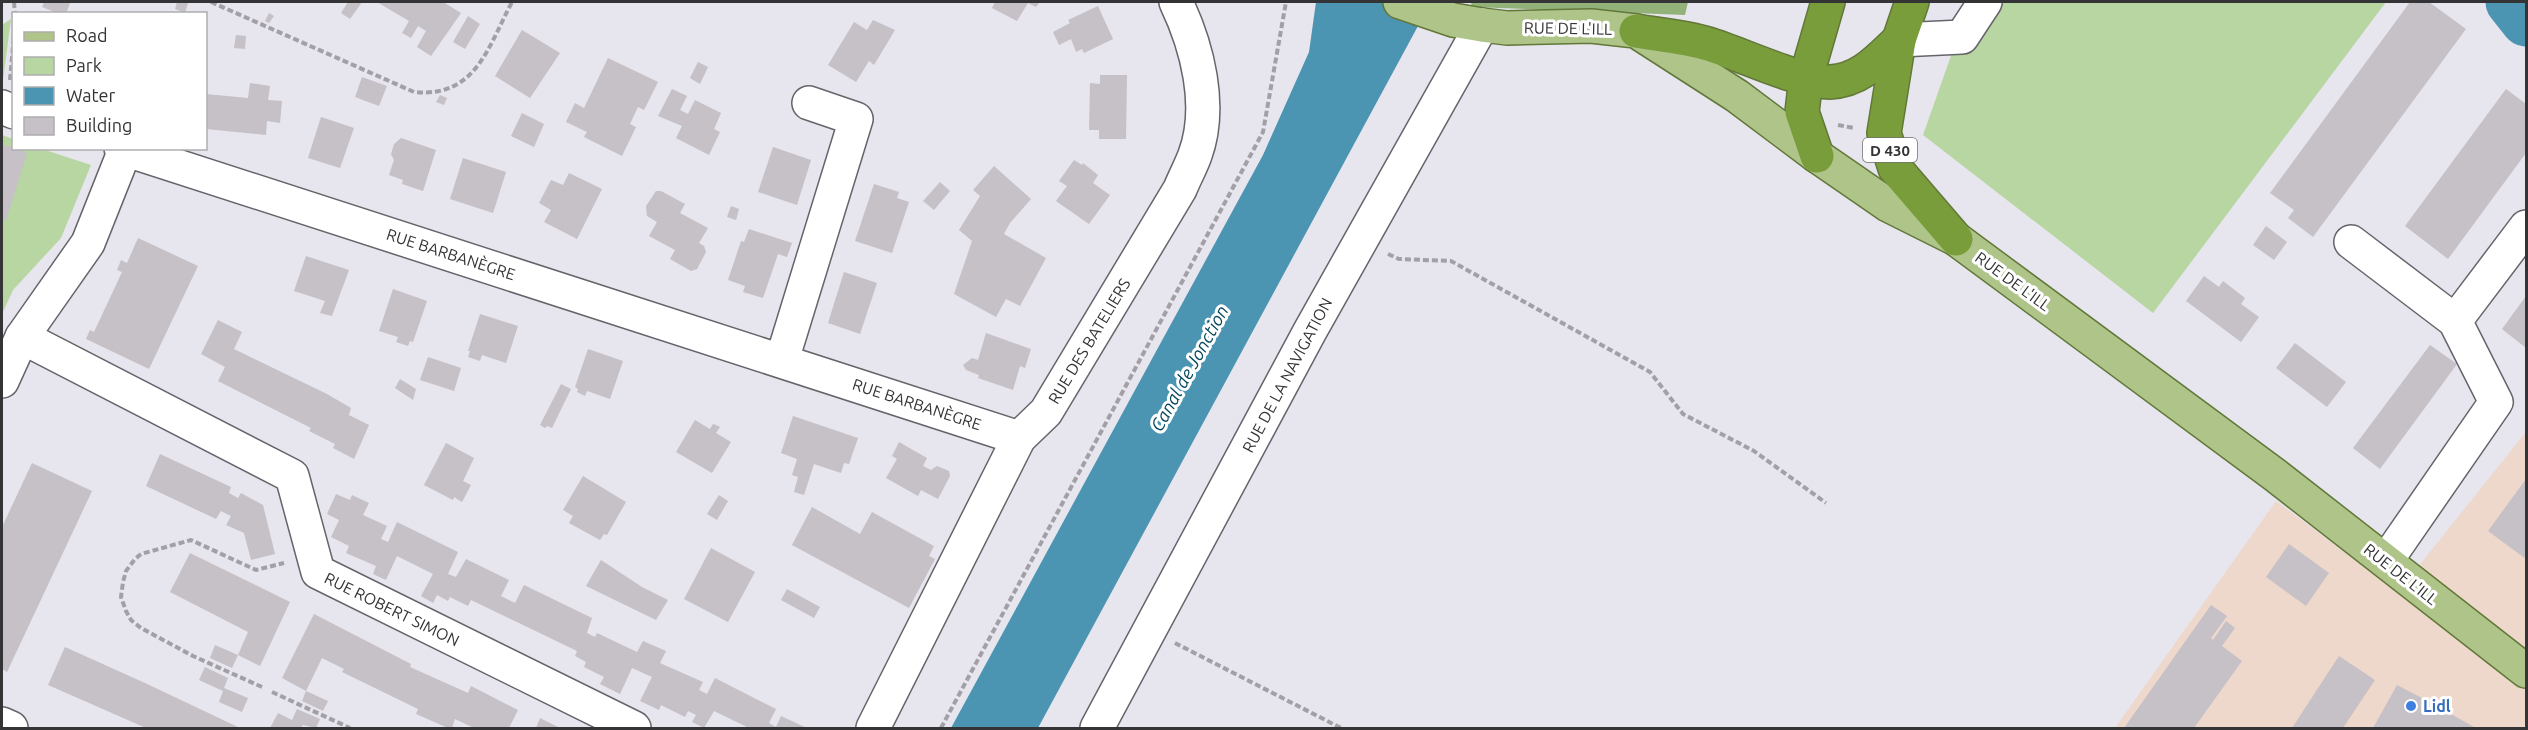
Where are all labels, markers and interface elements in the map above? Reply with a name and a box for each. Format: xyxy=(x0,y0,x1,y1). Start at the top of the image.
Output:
legend xyxy=(12,12,207,150)
street label: RUE DE L'ILL xyxy=(1524,18,1612,38)
text: Road xyxy=(66,25,108,45)
text: Park xyxy=(66,55,102,75)
text: Water xyxy=(66,85,116,105)
text: Building xyxy=(66,115,132,135)
road number: D 430 xyxy=(1863,138,1917,162)
street label: RUE BARBANÈGRE xyxy=(384,223,518,283)
street label: RUE DE L'ILL xyxy=(1972,248,2054,314)
street label: RUE DES BATELIERS xyxy=(1044,275,1134,407)
street label: RUE DE LA NAVIGATION xyxy=(1239,295,1335,455)
water label: Canal de Jonction xyxy=(1146,302,1232,434)
street label: RUE BARBANÈGRE xyxy=(850,373,984,433)
street label: RUE DE L'ILL xyxy=(2361,540,2441,608)
street label: RUE ROBERT SIMON xyxy=(322,569,462,649)
place label: Lidl xyxy=(2423,697,2451,715)
marker: Lidl xyxy=(2404,699,2418,713)

